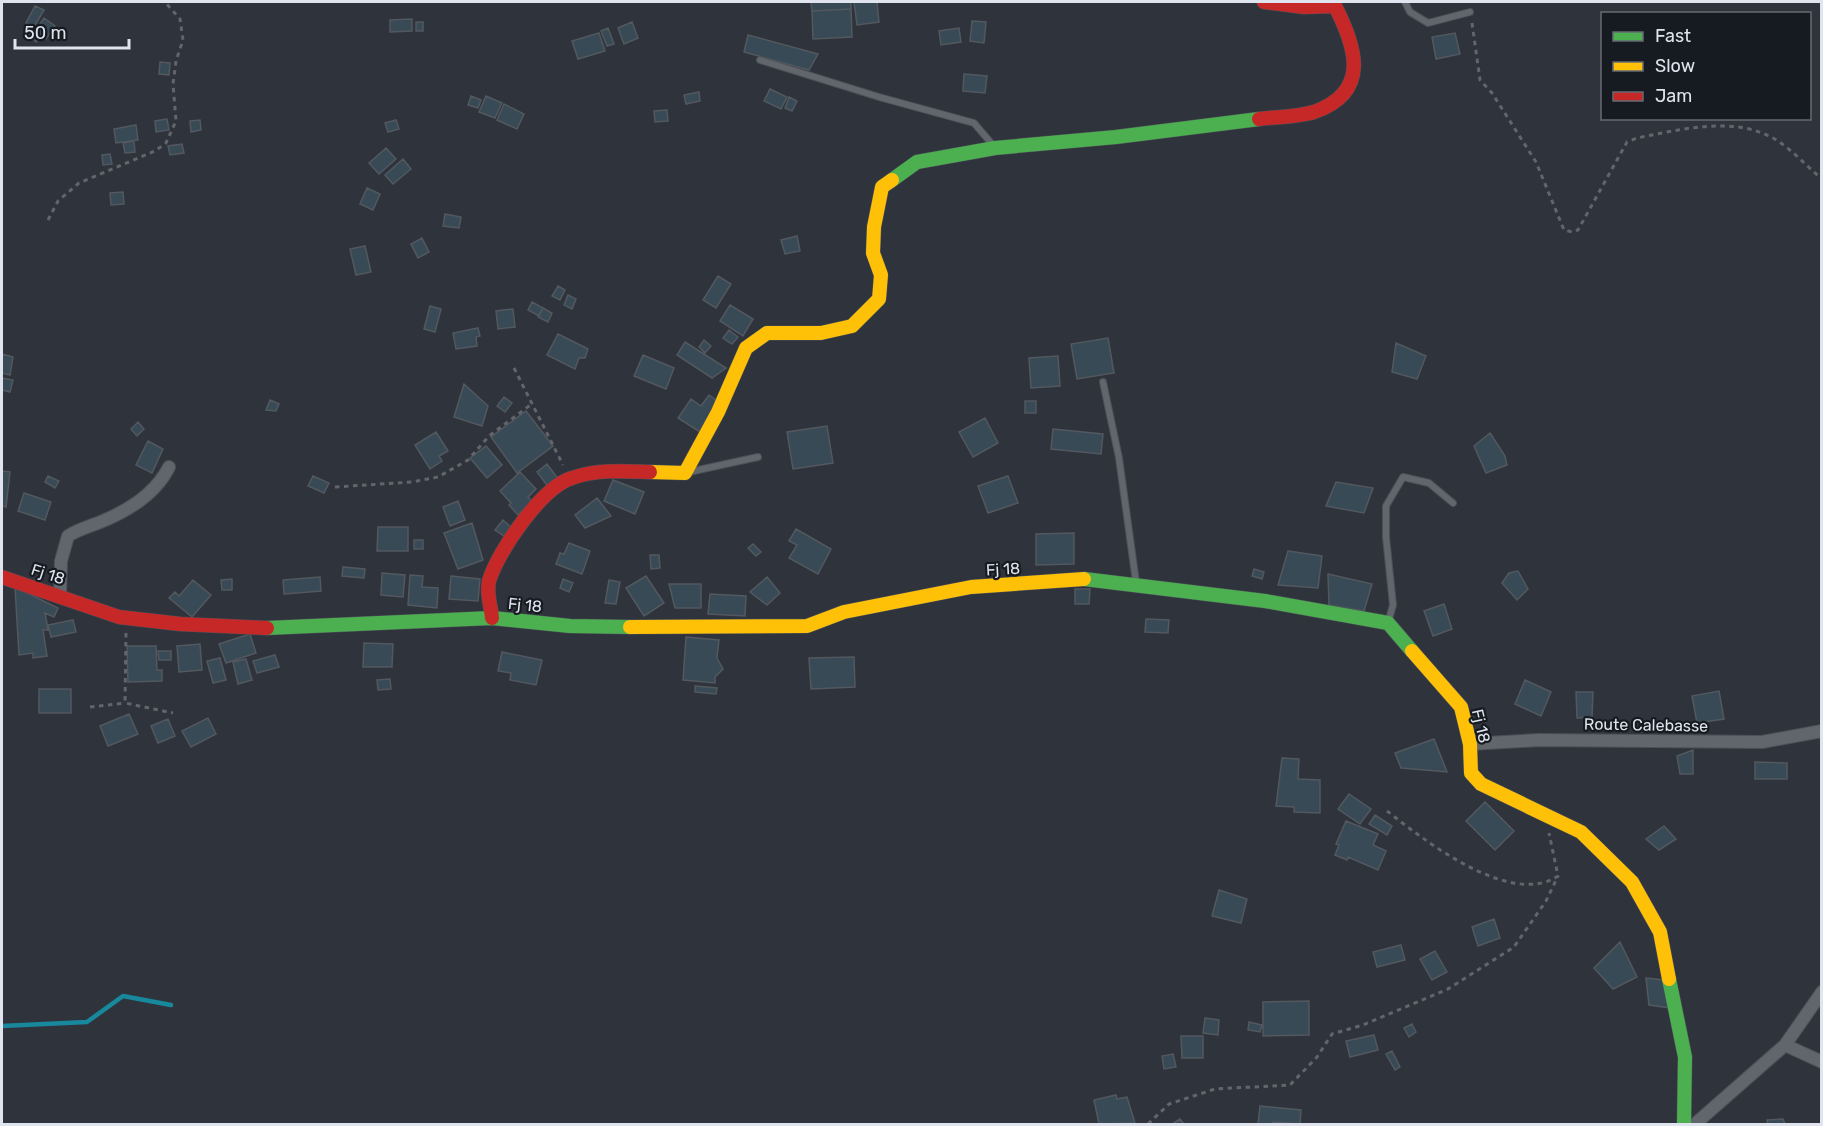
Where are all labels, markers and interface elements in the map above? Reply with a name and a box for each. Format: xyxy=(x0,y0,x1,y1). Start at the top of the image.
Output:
scale bar xyxy=(15,12,129,50)
legend xyxy=(1601,12,1811,120)
text: 50 m xyxy=(24,22,67,44)
text: Fast xyxy=(1655,25,1691,47)
text: Slow xyxy=(1655,55,1695,77)
text: Jam xyxy=(1655,85,1692,107)
street label: Fj 18 xyxy=(985,559,1021,579)
street label: Fj 18 xyxy=(29,560,67,588)
street label: Fj 18 xyxy=(507,594,543,616)
street label: Fj 18 xyxy=(1468,707,1494,745)
street label: Route Calebasse xyxy=(1584,714,1708,736)

